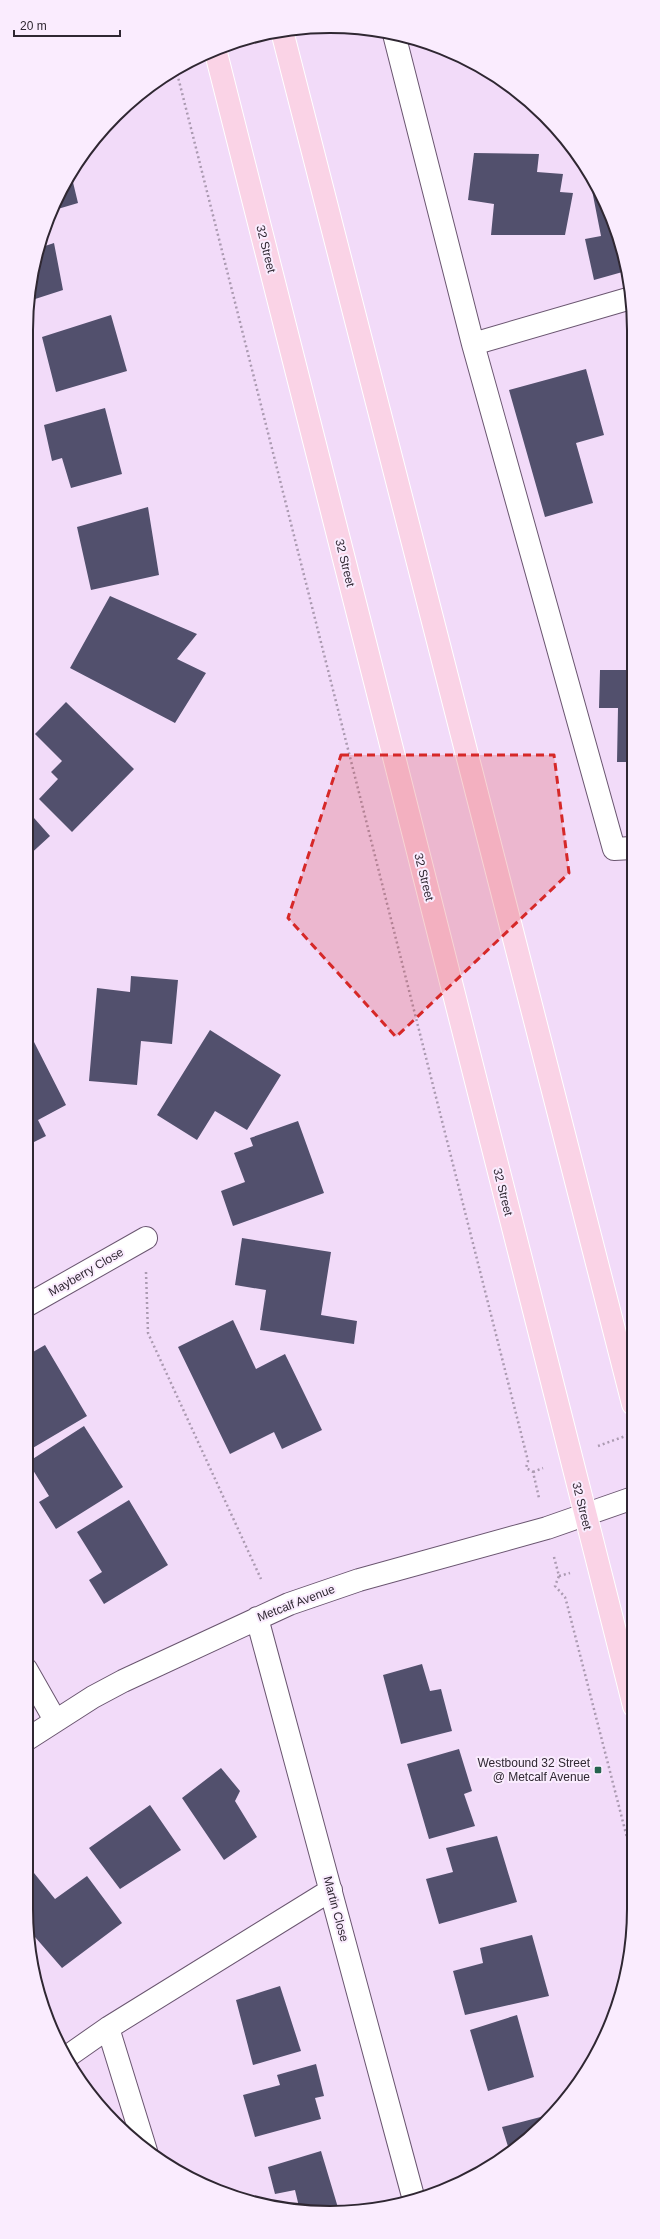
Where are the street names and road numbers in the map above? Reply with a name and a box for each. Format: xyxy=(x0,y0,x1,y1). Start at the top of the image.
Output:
street label: 32 Street xyxy=(253,224,279,275)
street label: 32 Street xyxy=(332,538,358,589)
street label: 32 Street xyxy=(411,852,437,903)
street label: 32 Street xyxy=(490,1167,516,1218)
street label: Mayberry Close xyxy=(46,1245,126,1299)
street label: 32 Street xyxy=(569,1481,595,1532)
street label: Metcalf Avenue xyxy=(255,1582,337,1624)
street label: Martin Close xyxy=(321,1875,352,1944)

